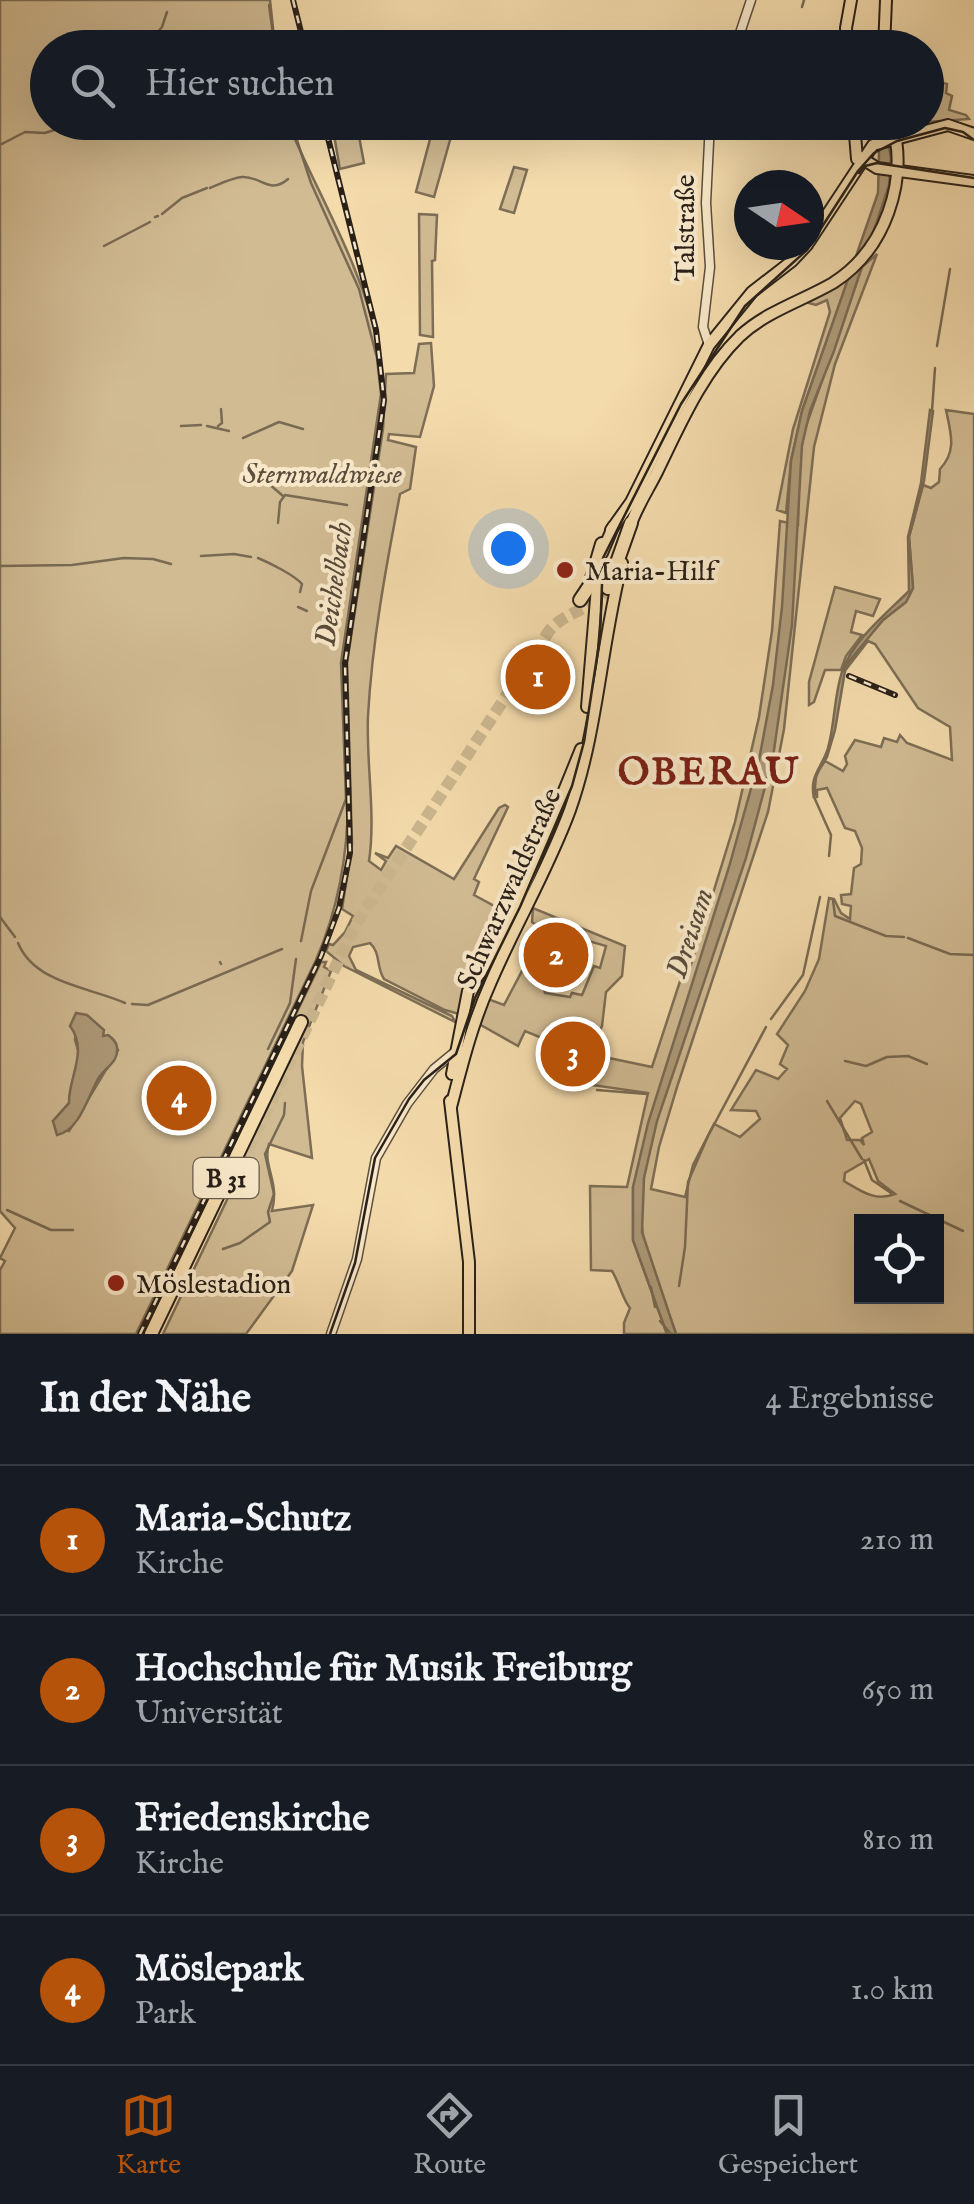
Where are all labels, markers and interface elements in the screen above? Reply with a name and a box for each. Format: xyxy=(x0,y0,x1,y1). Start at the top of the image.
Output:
search box xyxy=(30,30,944,140)
icon: search xyxy=(65,58,120,113)
text: Hier suchen xyxy=(145,61,335,109)
north arrow xyxy=(734,170,824,260)
street label: Talstraße xyxy=(669,174,704,282)
park label: Sternwaldwiese xyxy=(242,458,402,493)
water label: Deichelbach xyxy=(307,519,363,649)
your location xyxy=(483,523,534,574)
place label: Maria-Hilf xyxy=(585,555,721,590)
marker: Maria-Hilf xyxy=(554,559,576,581)
pin: 1 xyxy=(506,640,570,714)
district label: OBERAU xyxy=(618,750,800,798)
street label: Schwarzwaldstraße xyxy=(450,783,570,995)
water label: Dreisam xyxy=(659,884,723,983)
pin: 2 xyxy=(524,918,588,992)
pin: 3 xyxy=(540,1016,606,1092)
pin: 4 xyxy=(146,1060,212,1136)
road number: B 31 xyxy=(194,1158,258,1198)
map controls xyxy=(854,1214,944,1304)
button: locate xyxy=(854,1214,944,1304)
place label: Möslestadion xyxy=(136,1268,291,1303)
marker: Möslestadion xyxy=(105,1272,127,1294)
text: In der Nähe xyxy=(40,1373,251,1426)
text: 4 Ergebnisse xyxy=(766,1379,934,1420)
text: Maria-Schutz xyxy=(135,1496,351,1544)
text: 1 xyxy=(67,1520,78,1561)
text: 210 m xyxy=(860,1520,934,1561)
text: Kirche xyxy=(135,1544,224,1585)
text: Hochschule für Musik Freiburg xyxy=(135,1646,632,1694)
text: 2 xyxy=(65,1670,80,1711)
text: 650 m xyxy=(862,1670,934,1711)
text: Universität xyxy=(135,1694,283,1735)
text: Friedenskirche xyxy=(135,1796,370,1844)
text: 3 xyxy=(67,1820,78,1861)
text: 810 m xyxy=(862,1820,934,1861)
text: Kirche xyxy=(135,1844,224,1885)
text: Möslepark xyxy=(135,1946,303,1994)
text: 4 xyxy=(65,1970,80,2011)
text: 1.0 km xyxy=(851,1970,934,2011)
text: Park xyxy=(135,1994,196,2035)
tab: Karte xyxy=(116,2088,181,2183)
tab: Route xyxy=(413,2088,486,2183)
tab: Gespeichert xyxy=(718,2088,858,2183)

